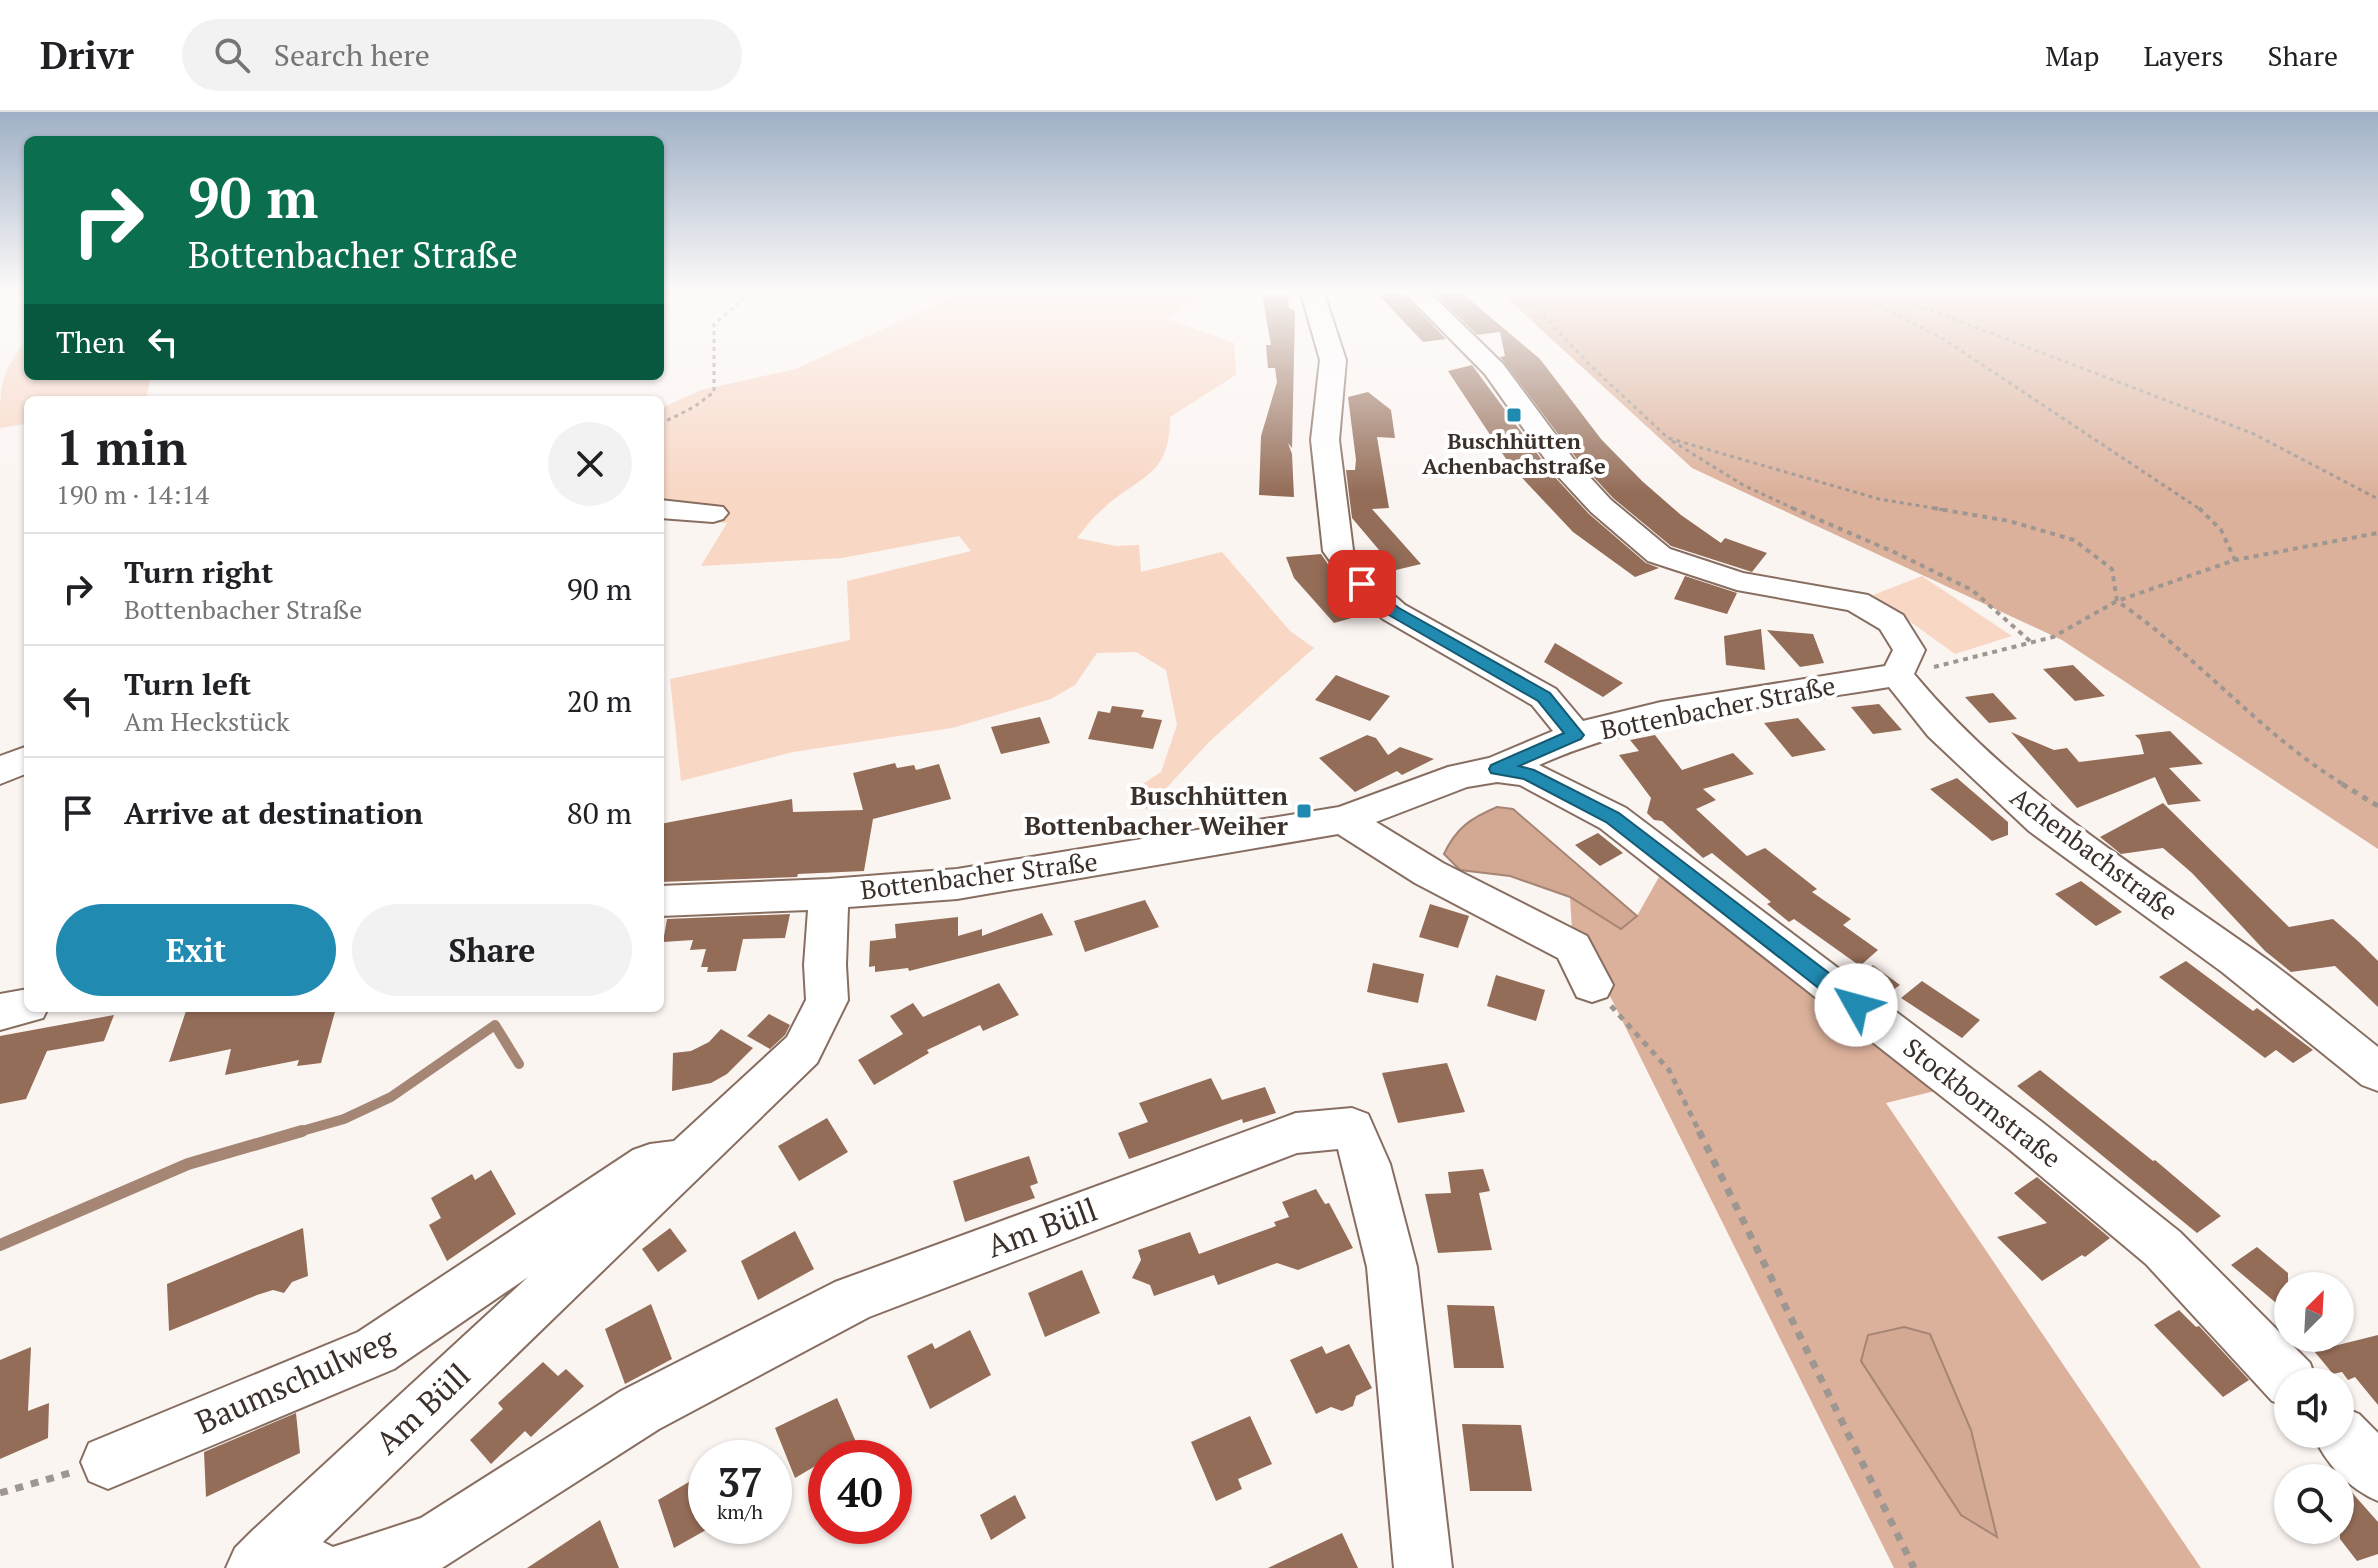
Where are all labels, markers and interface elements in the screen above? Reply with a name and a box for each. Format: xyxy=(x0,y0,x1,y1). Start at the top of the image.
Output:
search box xyxy=(182,19,742,91)
text: Drivr xyxy=(40,30,134,80)
icon: search xyxy=(210,33,254,77)
text: Search here xyxy=(274,35,430,75)
text: Map xyxy=(2045,37,2099,74)
text: Layers xyxy=(2143,37,2224,74)
text: Share xyxy=(2268,37,2338,74)
text: 90 m xyxy=(188,160,318,234)
icon: right xyxy=(56,168,160,272)
text: Bottenbacher Straße xyxy=(188,231,518,278)
icon: left xyxy=(141,320,185,364)
text: Then xyxy=(56,322,125,362)
marker: Buschhütten Achenbachstraße xyxy=(1505,406,1523,424)
text: 1 min xyxy=(56,415,187,479)
button: close xyxy=(548,422,632,506)
place label: Buschhütten Achenbachstraße xyxy=(1422,426,1606,480)
text: 190 m · 14:14 xyxy=(56,477,209,511)
pin xyxy=(1328,550,1396,618)
text: Turn right xyxy=(124,552,273,592)
icon: arrive xyxy=(1340,562,1384,606)
icon: right xyxy=(56,567,100,611)
text: 90 m xyxy=(567,569,632,609)
text: Bottenbacher Straße xyxy=(124,592,362,626)
text: Turn left xyxy=(124,664,251,704)
street label: Bottenbacher Straße xyxy=(1598,668,1838,746)
icon: left xyxy=(56,679,100,723)
text: 20 m xyxy=(567,681,632,721)
text: Am Heckstück xyxy=(124,704,289,738)
place label: Buschhütten Bottenbacher Weiher xyxy=(1024,778,1289,842)
street label: Achenbachstraße xyxy=(2004,779,2185,927)
icon: arrive xyxy=(56,791,100,835)
text: Arrive at destination xyxy=(124,793,423,833)
text: 80 m xyxy=(567,793,632,833)
marker: Buschhütten Bottenbacher Weiher xyxy=(1295,802,1313,820)
street label: Bottenbacher Straße xyxy=(859,844,1099,906)
button: Exit xyxy=(56,904,336,996)
button: Share xyxy=(352,904,632,996)
position arrow xyxy=(1814,963,1898,1047)
street label: Stockbornstraße xyxy=(1897,1030,2068,1174)
street label: Am Büll xyxy=(981,1188,1103,1266)
north arrow xyxy=(2274,1272,2354,1352)
map controls xyxy=(2274,1272,2354,1544)
street label: Baumschulweg xyxy=(189,1317,402,1443)
street label: Am Büll xyxy=(366,1354,479,1463)
button: sound xyxy=(2274,1368,2354,1448)
speed limit sign: 40 xyxy=(808,1440,912,1544)
text: 37 xyxy=(717,1455,763,1508)
button: search xyxy=(2274,1464,2354,1544)
text: km/h xyxy=(717,1498,763,1525)

